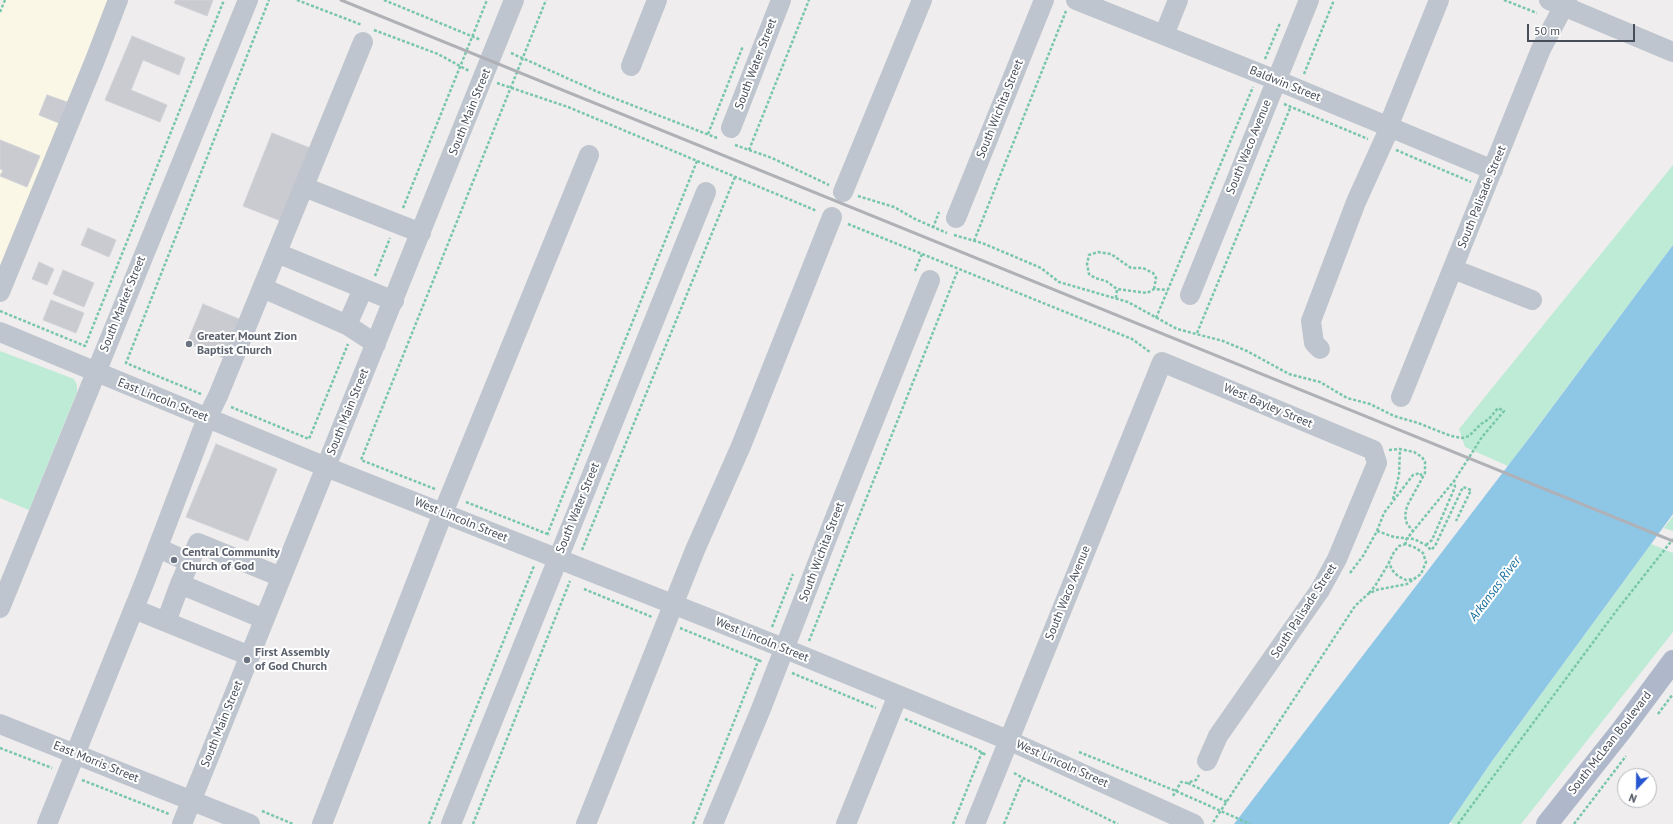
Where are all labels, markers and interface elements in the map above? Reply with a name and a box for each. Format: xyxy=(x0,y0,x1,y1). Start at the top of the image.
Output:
street label: South Water Street xyxy=(732,16,780,112)
scale bar xyxy=(1529,16,1637,42)
text: 50 m xyxy=(1534,23,1560,38)
street label: South Wichita Street xyxy=(974,57,1026,161)
street label: Baldwin Street xyxy=(1247,63,1323,105)
street label: South Main Street xyxy=(446,67,494,157)
street label: South Waco Avenue xyxy=(1223,98,1275,196)
street label: South Palisade Street xyxy=(1455,144,1509,250)
street label: South Market Street xyxy=(97,254,149,354)
place label: Greater Mount Zion Baptist Church xyxy=(197,330,297,358)
marker: Greater Mount Zion Baptist Church xyxy=(184,339,194,349)
street label: South Main Street xyxy=(324,367,372,457)
street label: East Lincoln Street xyxy=(116,375,210,425)
street label: West Bayley Street xyxy=(1221,381,1315,431)
street label: South Water Street xyxy=(553,461,603,555)
street label: West Lincoln Street xyxy=(412,495,510,545)
street label: South Wichita Street xyxy=(796,500,848,604)
street label: South Waco Avenue xyxy=(1042,544,1094,642)
place label: Central Community Church of God xyxy=(182,546,280,574)
water label: Arkansas River xyxy=(1466,554,1524,624)
marker: Central Community Church of God xyxy=(169,555,179,565)
street label: South Palisade Street xyxy=(1268,561,1340,661)
street label: West Lincoln Street xyxy=(713,615,811,665)
place label: First Assembly of God Church xyxy=(255,646,330,674)
marker: First Assembly of God Church xyxy=(242,655,252,665)
street label: South Main Street xyxy=(198,679,246,769)
street label: South McLean Boulevard xyxy=(1565,689,1655,797)
street label: West Lincoln Street xyxy=(1014,737,1110,791)
street label: East Morris Street xyxy=(51,738,141,786)
north arrow xyxy=(1617,768,1657,808)
text: N xyxy=(1627,790,1639,806)

